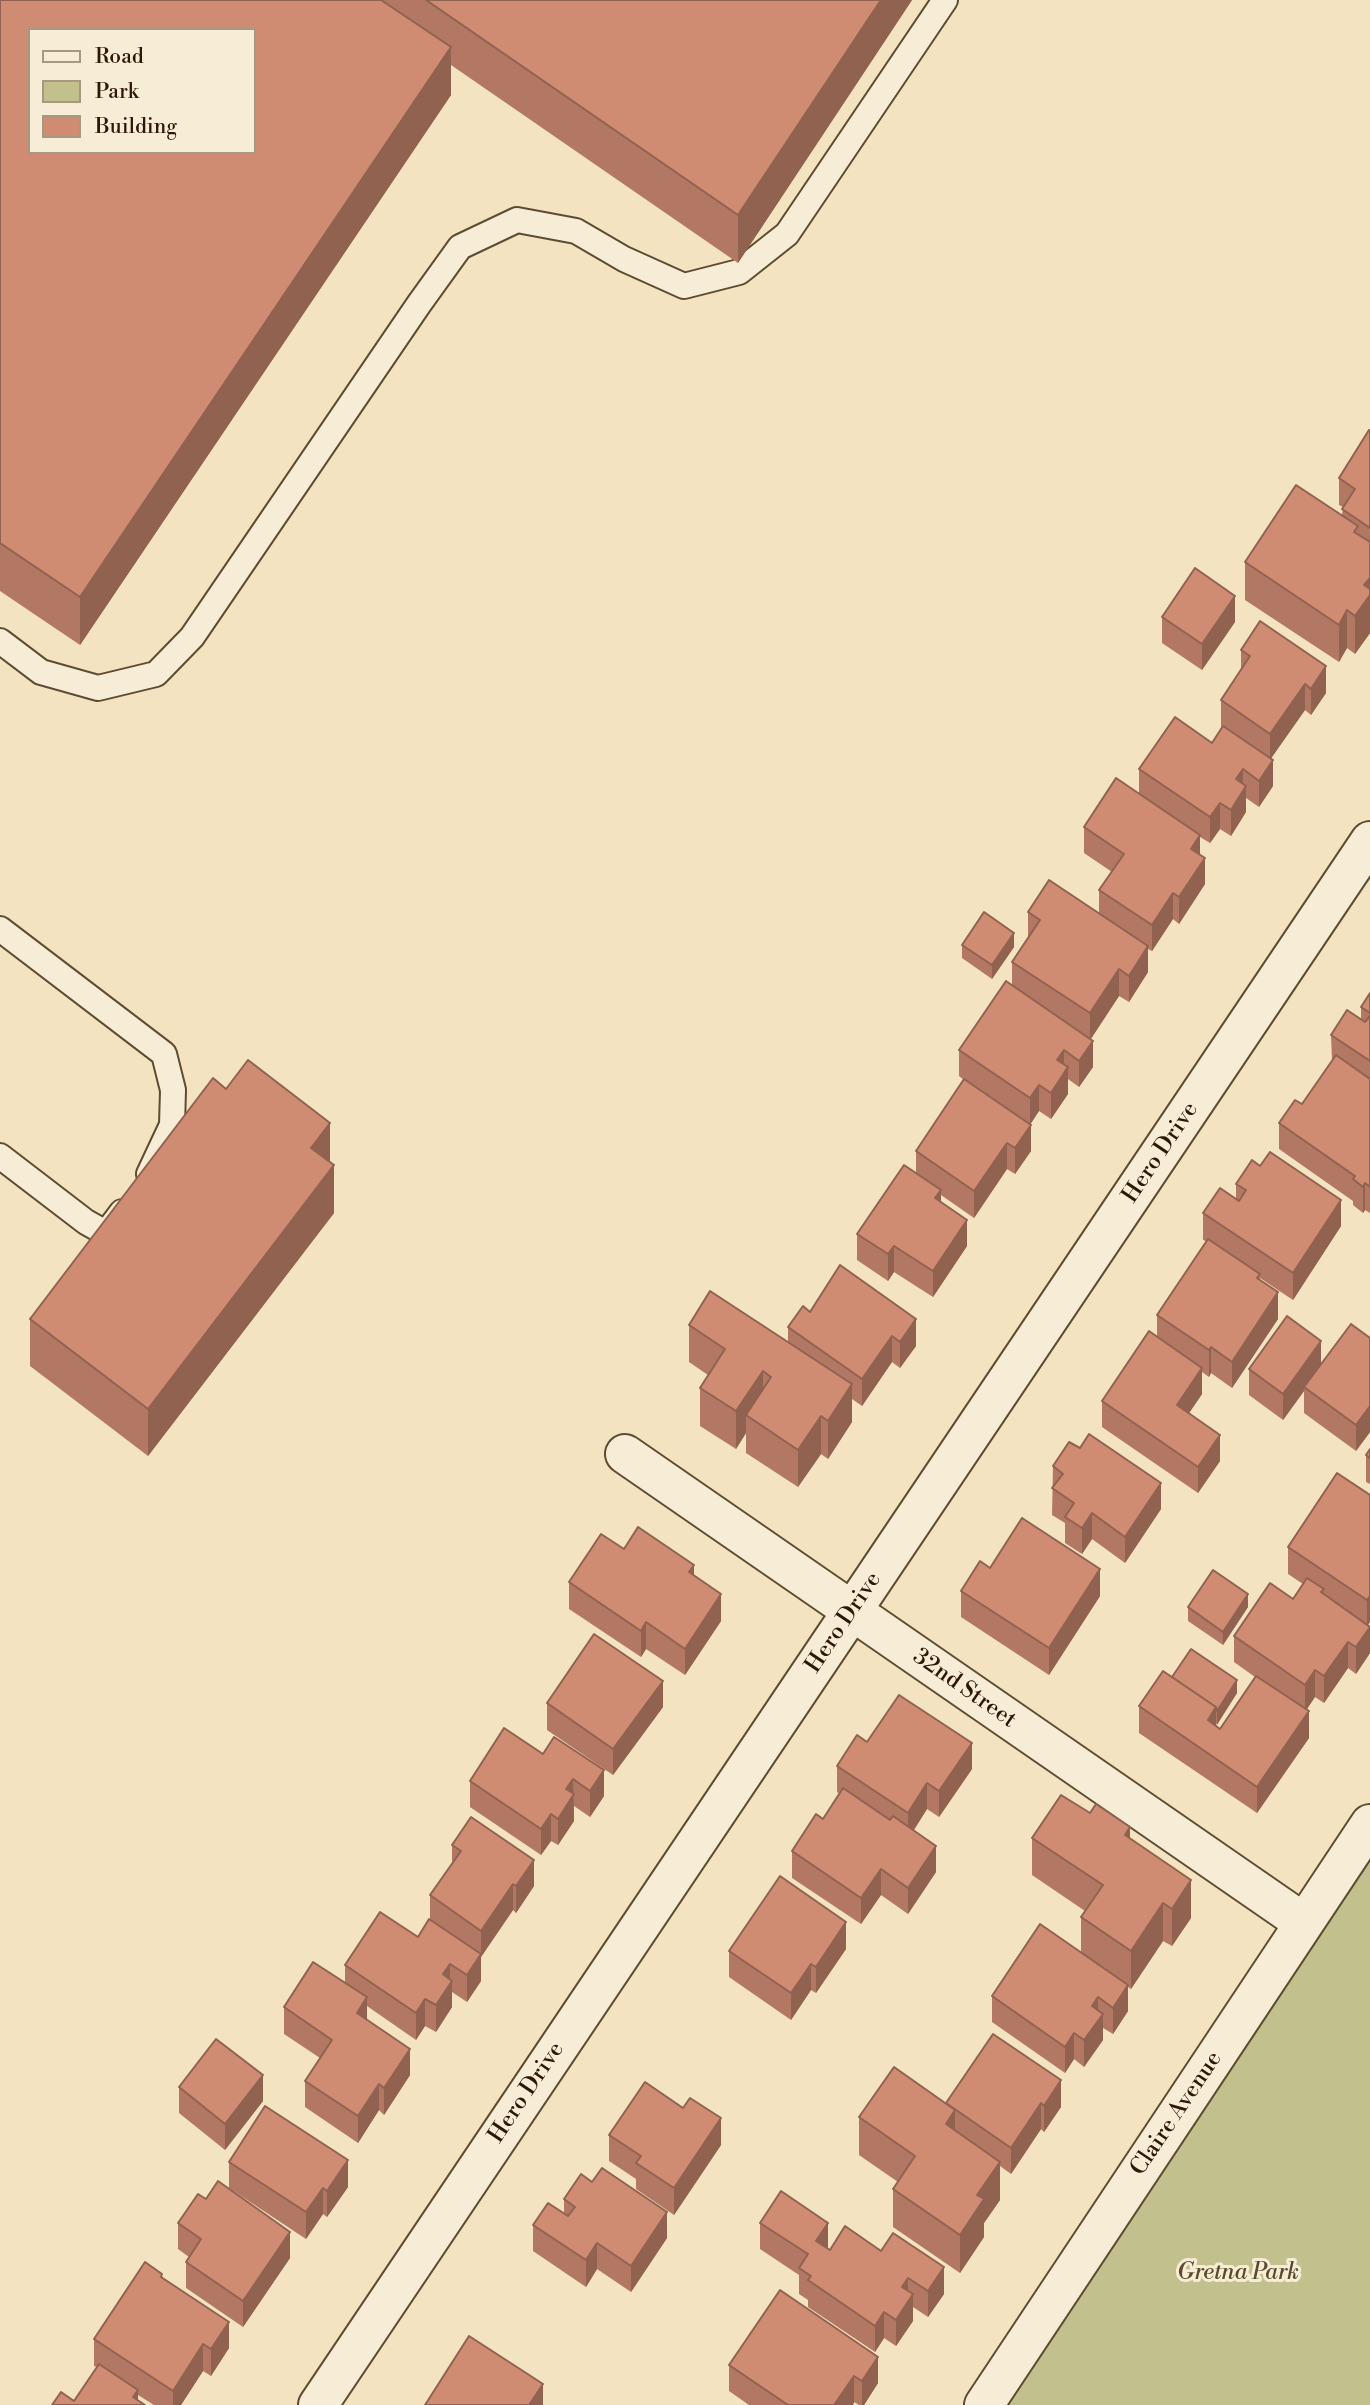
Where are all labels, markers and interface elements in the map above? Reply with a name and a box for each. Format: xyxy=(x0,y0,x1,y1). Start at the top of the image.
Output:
legend xyxy=(28,28,256,154)
text: Road xyxy=(95,44,144,70)
text: Park xyxy=(95,79,139,105)
text: Building xyxy=(95,114,177,140)
street label: Hero Drive xyxy=(1117,1097,1205,1209)
street label: Hero Drive xyxy=(800,1567,888,1679)
street label: 32nd Street xyxy=(907,1643,1021,1735)
street label: Hero Drive xyxy=(483,2037,571,2149)
street label: Claire Avenue xyxy=(1125,2047,1229,2181)
park label: Gretna Park xyxy=(1177,2259,1299,2287)

